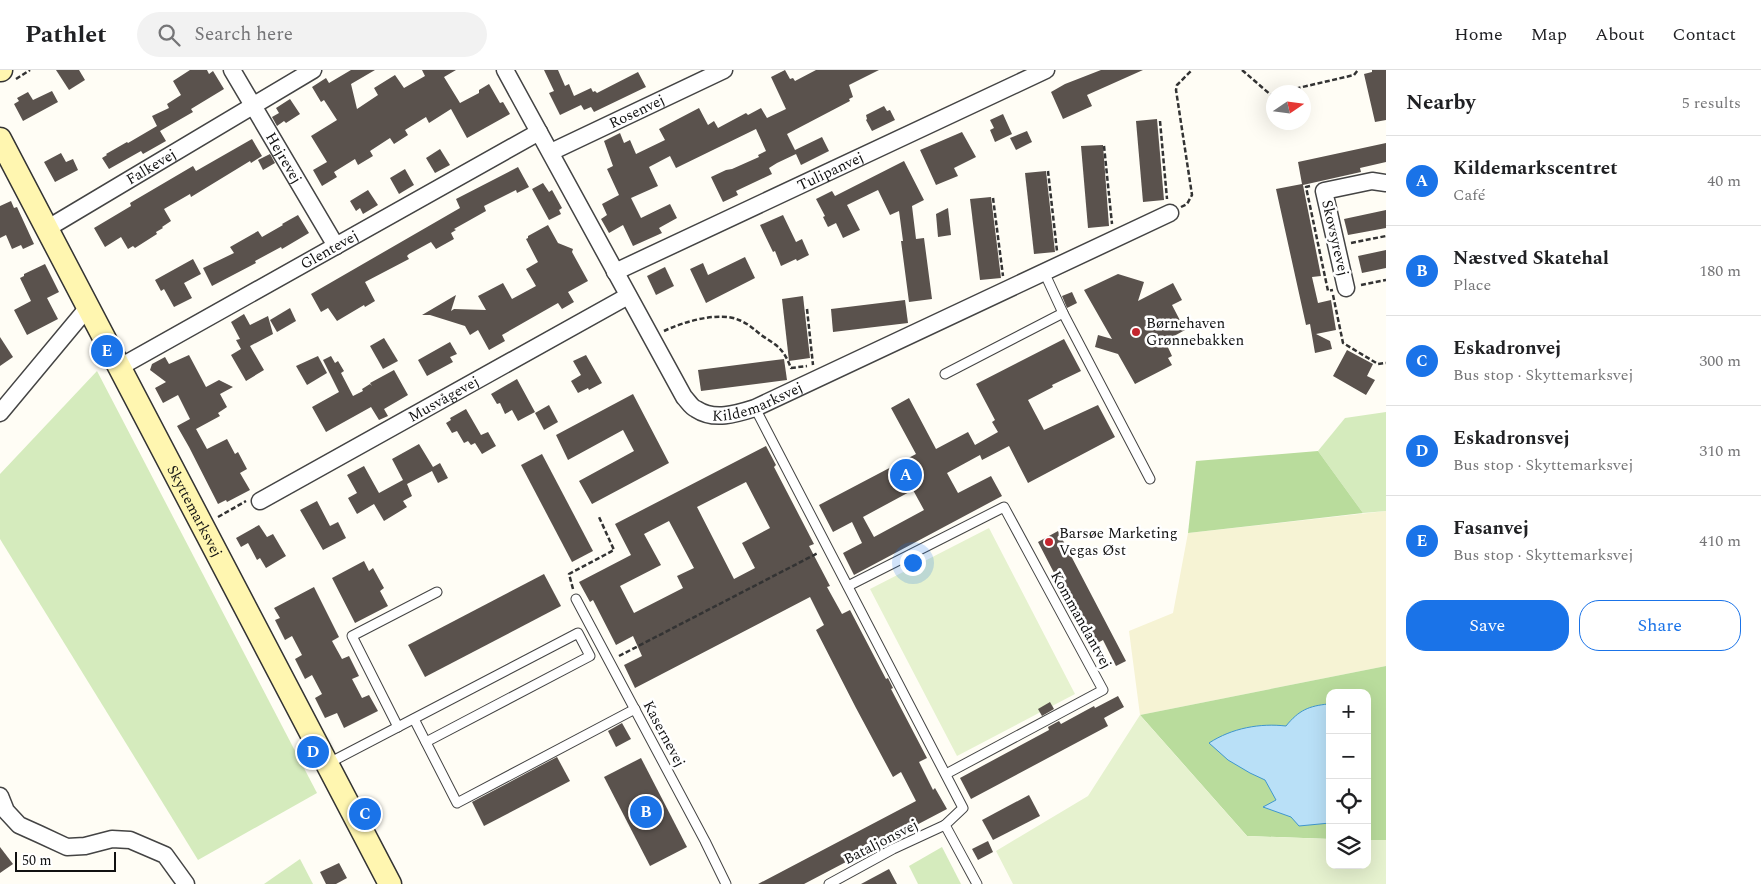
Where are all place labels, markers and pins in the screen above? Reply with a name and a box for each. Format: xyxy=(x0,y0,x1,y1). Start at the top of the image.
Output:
place label: Børnehaven Grønnebakken xyxy=(1146,312,1245,352)
marker: Børnehaven Grønnebakken xyxy=(1130,326,1142,338)
pin: E xyxy=(91,332,123,370)
pin: A xyxy=(890,456,922,494)
place label: Barsøe Marketing Vegas Øst xyxy=(1059,522,1178,562)
marker: Barsøe Marketing Vegas Øst xyxy=(1043,536,1055,548)
pin: D xyxy=(297,733,329,771)
pin: B xyxy=(630,793,662,831)
pin: C xyxy=(349,795,381,833)

